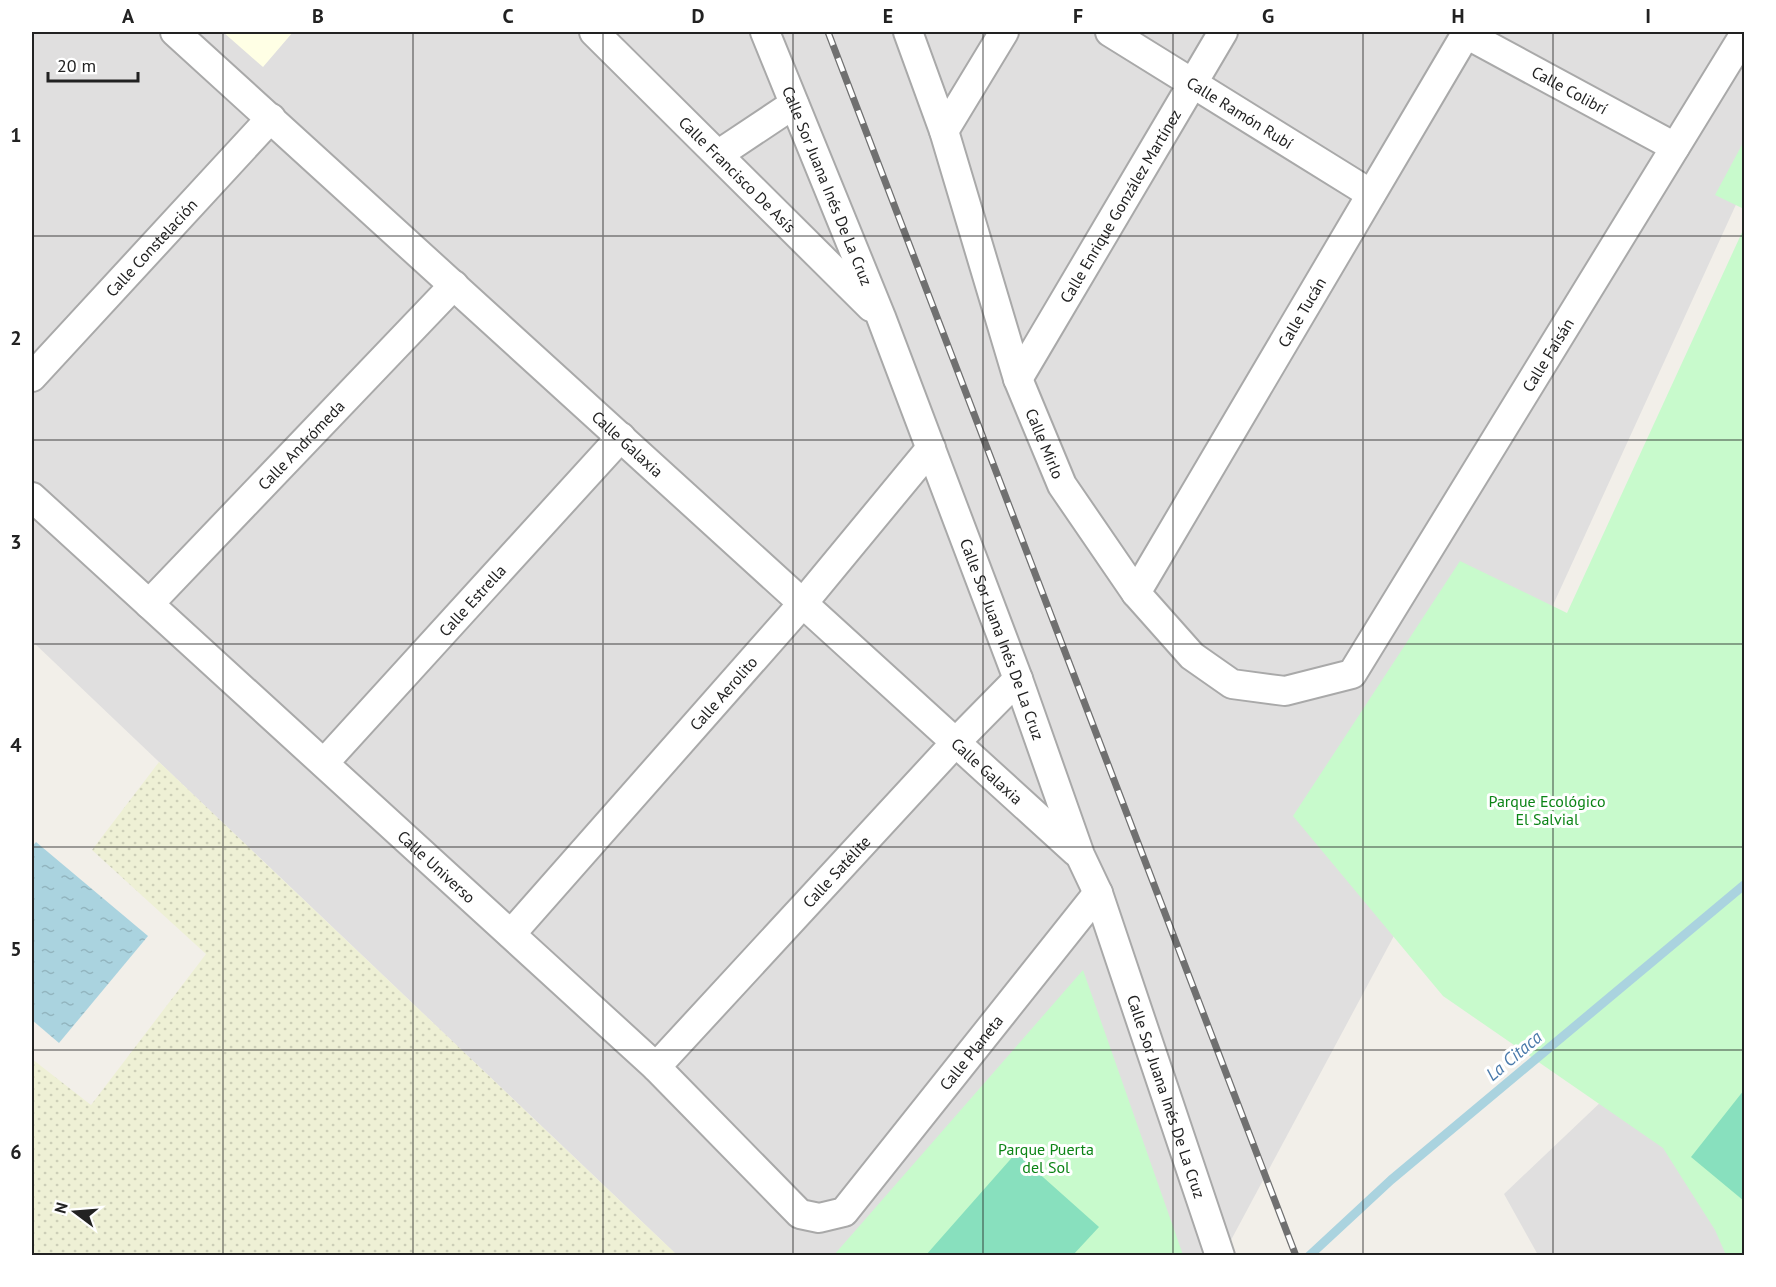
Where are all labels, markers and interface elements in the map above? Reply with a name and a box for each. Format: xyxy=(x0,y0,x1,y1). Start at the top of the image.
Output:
text: A xyxy=(122,3,135,29)
text: B xyxy=(312,3,324,29)
text: C xyxy=(502,3,514,29)
text: D xyxy=(692,3,705,29)
text: E xyxy=(883,3,893,29)
text: F xyxy=(1073,3,1083,29)
text: G xyxy=(1262,3,1274,29)
text: H xyxy=(1451,3,1465,29)
text: I xyxy=(1645,3,1651,29)
scale bar xyxy=(48,45,138,83)
text: 20 m xyxy=(57,54,96,77)
street label: Calle Colibrí xyxy=(1528,62,1611,119)
street label: Calle Ramón Rubí xyxy=(1183,72,1297,153)
street label: Calle Sor Juana Inés De La Cruz xyxy=(778,83,877,288)
street label: Calle Enrique González Martínez xyxy=(1055,106,1185,306)
street label: Calle Francisco De Asís xyxy=(675,112,800,237)
text: 1 xyxy=(10,122,22,148)
street label: Calle Constelación xyxy=(101,195,201,301)
street label: Calle Tucán xyxy=(1273,274,1330,351)
street label: Calle Faisán xyxy=(1518,314,1578,395)
text: 2 xyxy=(10,325,22,351)
street label: Calle Andrómeda xyxy=(254,396,349,494)
street label: Calle Mirlo xyxy=(1021,405,1068,482)
street label: Calle Galaxia xyxy=(588,406,667,481)
text: 3 xyxy=(10,529,22,555)
street label: Calle Sor Juana Inés De La Cruz xyxy=(956,536,1049,743)
street label: Calle Estrella xyxy=(434,560,510,640)
street label: Calle Aerolito xyxy=(685,652,761,734)
text: 4 xyxy=(10,732,22,758)
street label: Calle Galaxia xyxy=(947,734,1027,809)
park label: Parque Ecológico El Salvial xyxy=(1489,791,1605,829)
street label: Calle Universo xyxy=(393,826,480,907)
street label: Calle Satélite xyxy=(798,831,875,912)
text: 5 xyxy=(10,936,22,962)
street label: Calle Sor Juana Inés De La Cruz xyxy=(1123,992,1210,1201)
street label: Calle Planeta xyxy=(935,1011,1007,1094)
water label: La Citaca xyxy=(1481,1025,1547,1086)
text: 6 xyxy=(10,1139,22,1165)
park label: Parque Puerta del Sol xyxy=(998,1139,1094,1177)
north arrow xyxy=(45,1182,105,1242)
text: N xyxy=(50,1200,72,1216)

